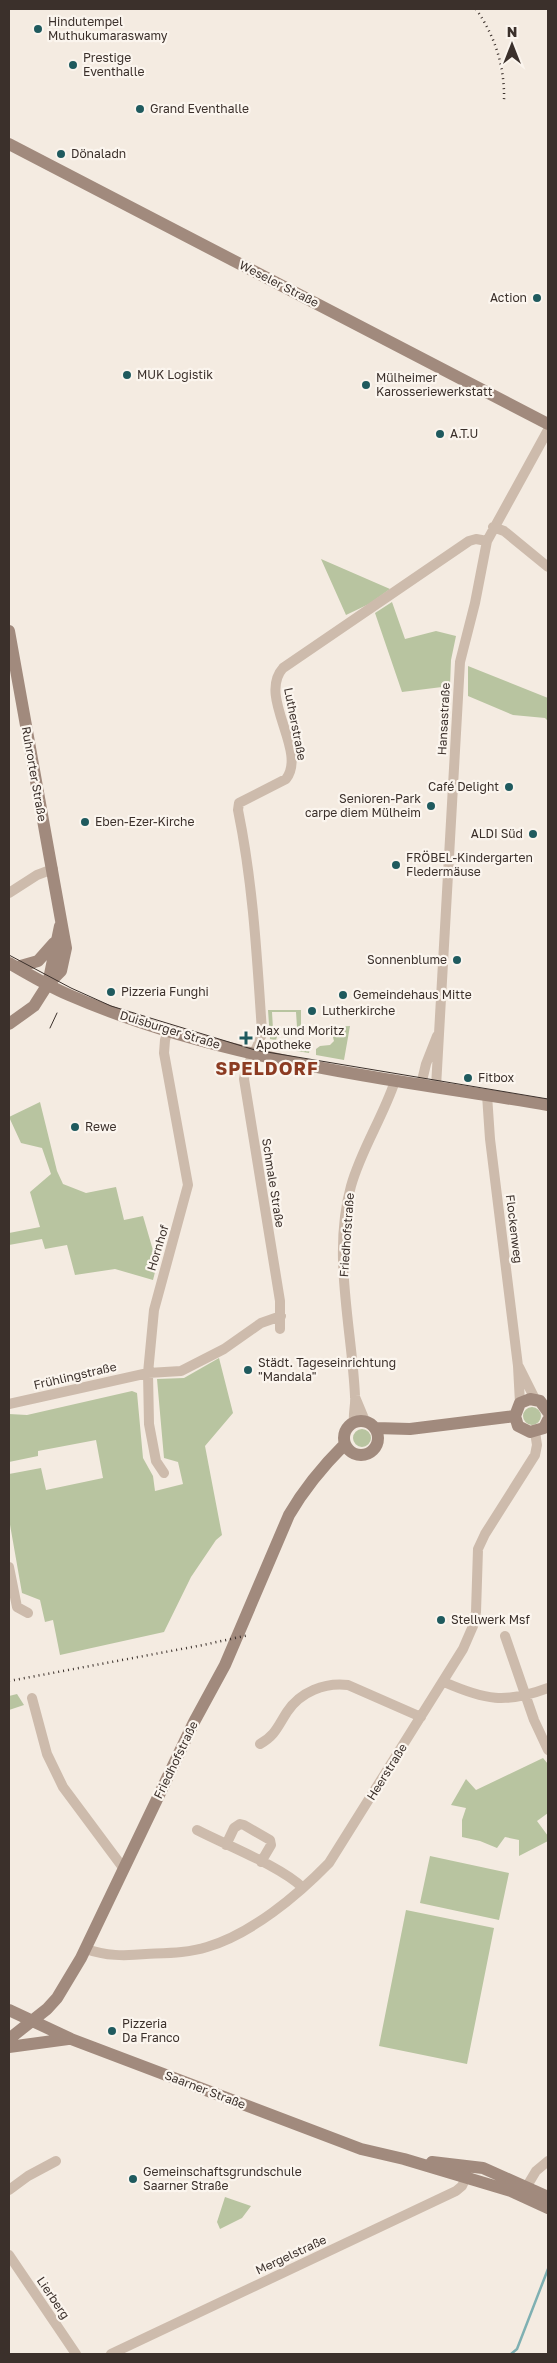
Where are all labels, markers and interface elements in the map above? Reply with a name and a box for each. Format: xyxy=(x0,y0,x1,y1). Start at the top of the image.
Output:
place label: Hindutempel Muthukumaraswamy xyxy=(48,14,168,43)
north arrow xyxy=(487,20,537,70)
marker: Hindutempel Muthukumaraswamy xyxy=(32,23,44,35)
text: N xyxy=(507,23,517,40)
place label: Prestige Eventhalle xyxy=(83,50,144,79)
marker: Prestige Eventhalle xyxy=(67,59,79,71)
place label: Grand Eventhalle xyxy=(150,101,249,116)
marker: Grand Eventhalle xyxy=(134,103,146,115)
place label: Dönaladn xyxy=(71,146,126,161)
marker: Dönaladn xyxy=(55,148,67,160)
street label: Weseler Straße xyxy=(237,257,322,310)
place label: Action xyxy=(490,290,527,305)
marker: Action xyxy=(531,292,543,304)
place label: MUK Logistik xyxy=(137,367,213,382)
marker: MUK Logistik xyxy=(121,369,133,381)
place label: Mülheimer Karosseriewerkstatt xyxy=(376,370,493,399)
marker: Mülheimer Karosseriewerkstatt xyxy=(360,379,372,391)
place label: A.T.U xyxy=(450,426,478,441)
marker: A.T.U xyxy=(434,428,446,440)
street label: Hansastraße xyxy=(434,682,453,756)
street label: Lutherstraße xyxy=(281,686,310,762)
street label: Ruhrorter Straße xyxy=(19,725,50,823)
place label: Café Delight xyxy=(428,779,499,794)
marker: Café Delight xyxy=(503,781,515,793)
place label: Senioren-Park carpe diem Mülheim xyxy=(305,791,421,820)
marker: Senioren-Park carpe diem Mülheim xyxy=(425,800,437,812)
place label: Eben-Ezer-Kirche xyxy=(95,814,194,829)
marker: Eben-Ezer-Kirche xyxy=(79,816,91,828)
place label: ALDI Süd xyxy=(471,826,523,841)
marker: ALDI Süd xyxy=(527,828,539,840)
place label: FRÖBEL-Kindergarten Fledermäuse xyxy=(406,850,533,879)
marker: FRÖBEL-Kindergarten Fledermäuse xyxy=(390,859,402,871)
place label: Sonnenblume xyxy=(367,952,447,967)
marker: Sonnenblume xyxy=(451,954,463,966)
place label: Pizzeria Funghi xyxy=(121,984,209,999)
marker: Pizzeria Funghi xyxy=(105,986,117,998)
place label: Gemeindehaus Mitte xyxy=(353,987,472,1002)
marker: Gemeindehaus Mitte xyxy=(337,989,349,1001)
place label: Lutherkirche xyxy=(322,1003,395,1018)
marker: Lutherkirche xyxy=(306,1005,318,1017)
street label: Duisburger Straße xyxy=(118,1007,222,1052)
place label: Max und Moritz Apotheke xyxy=(256,1023,344,1052)
marker: Max und Moritz Apotheke xyxy=(240,1032,252,1044)
district label: SPELDORF xyxy=(215,1057,319,1079)
place label: Fitbox xyxy=(478,1070,514,1085)
marker: Fitbox xyxy=(462,1072,474,1084)
place label: Rewe xyxy=(85,1119,116,1134)
marker: Rewe xyxy=(69,1121,81,1133)
street label: Schmale Straße xyxy=(259,1137,288,1229)
street label: Friedhofstraße xyxy=(336,1192,357,1278)
street label: Flockenweg xyxy=(503,1194,526,1264)
street label: Hornhof xyxy=(143,1222,172,1273)
place label: Städt. Tageseinrichtung "Mandala" xyxy=(258,1355,396,1384)
street label: Frühlingstraße xyxy=(32,1359,118,1392)
marker: Städt. Tageseinrichtung "Mandala" xyxy=(242,1364,254,1376)
place label: Stellwerk Msf xyxy=(451,1612,530,1627)
marker: Stellwerk Msf xyxy=(435,1614,447,1626)
street label: Friedhofstraße xyxy=(150,1718,201,1801)
street label: Heerstraße xyxy=(363,1741,410,1803)
place label: Pizzeria Da Franco xyxy=(122,2016,180,2045)
marker: Pizzeria Da Franco xyxy=(106,2025,118,2037)
street label: Saarner Straße xyxy=(163,2067,248,2112)
place label: Gemeinschaftsgrundschule Saarner Straße xyxy=(143,2164,302,2193)
marker: Gemeinschaftsgrundschule Saarner Straße xyxy=(127,2173,139,2185)
street label: Mergelstraße xyxy=(253,2232,329,2277)
street label: Lierberg xyxy=(34,2274,73,2322)

